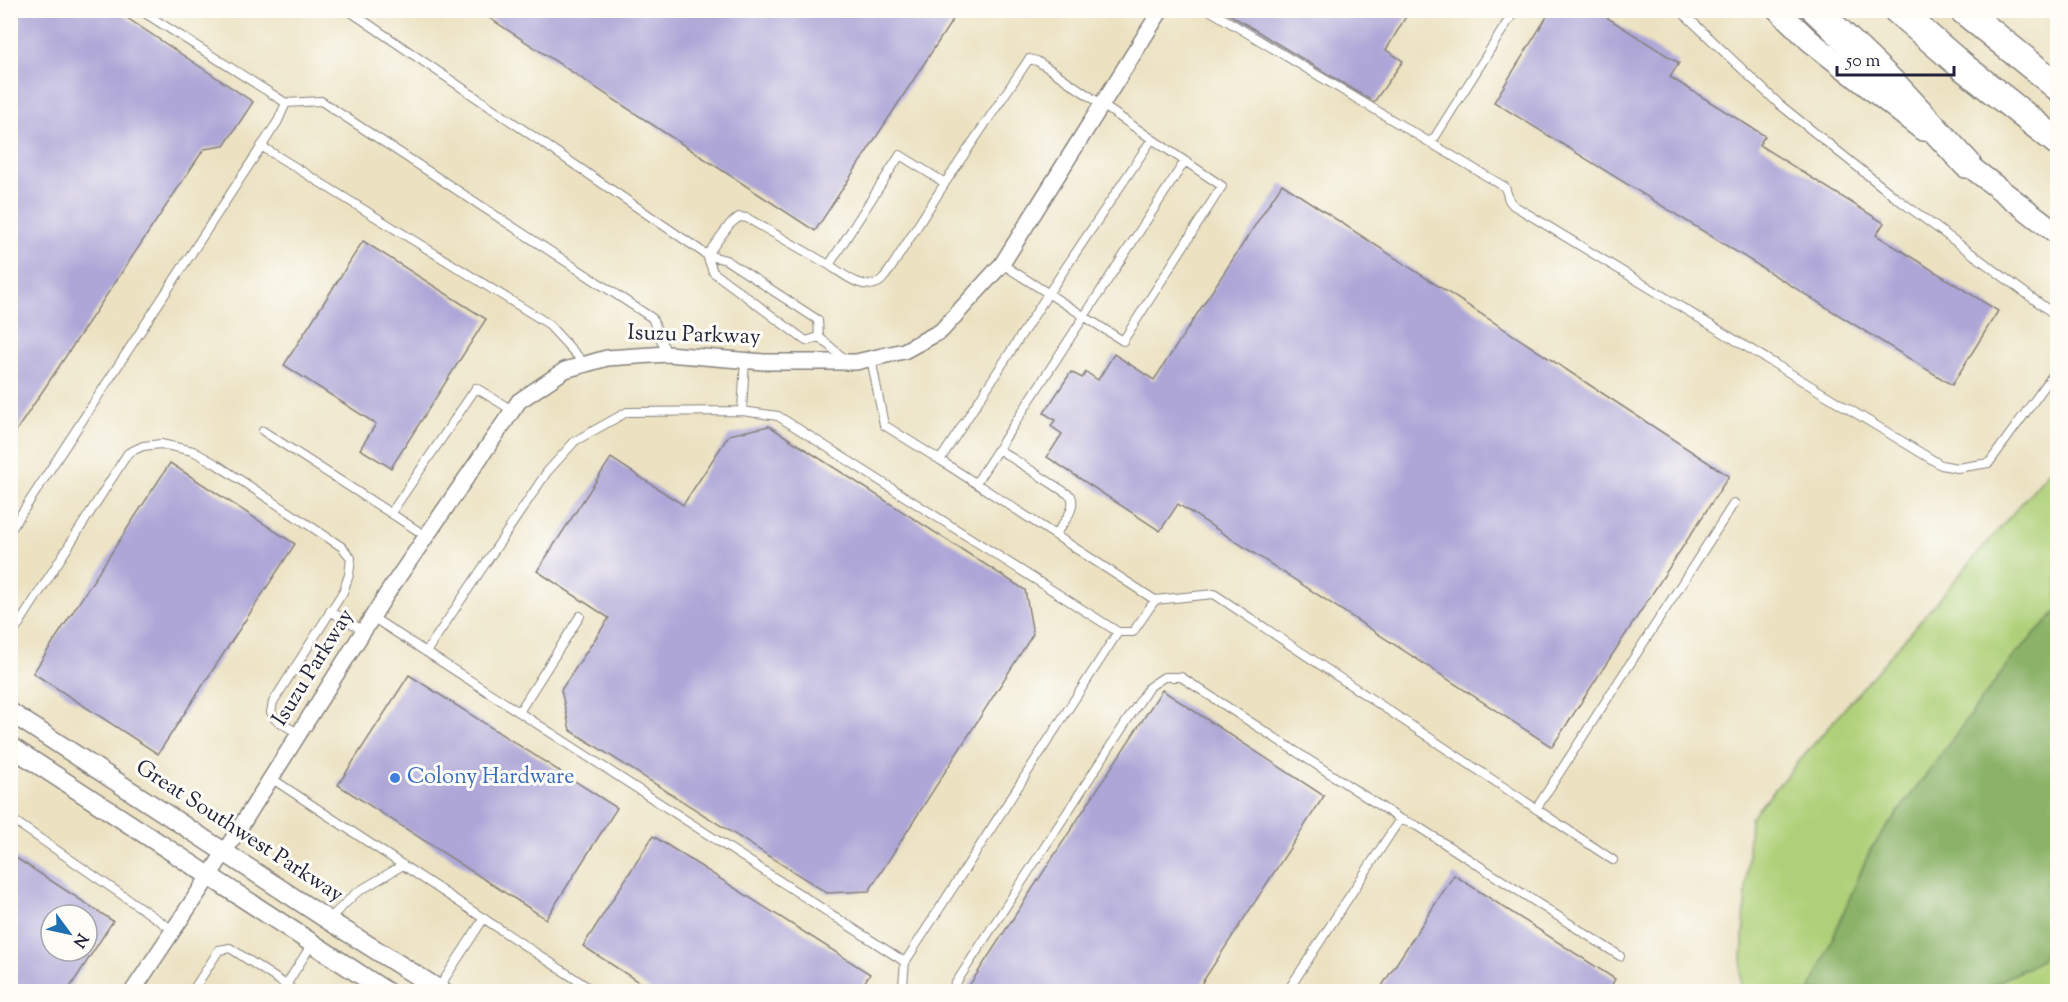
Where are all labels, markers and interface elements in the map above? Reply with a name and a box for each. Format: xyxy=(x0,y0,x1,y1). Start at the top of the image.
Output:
scale bar xyxy=(1837,39,1954,77)
text: 50 m xyxy=(1845,49,1881,75)
street label: Isuzu Parkway xyxy=(627,318,761,354)
street label: Isuzu Parkway xyxy=(265,603,363,733)
street label: Great Southwest Parkway xyxy=(129,753,349,911)
place label: Colony Hardware xyxy=(407,762,575,794)
marker: Colony Hardware xyxy=(388,771,402,785)
north arrow xyxy=(39,903,99,963)
text: N xyxy=(66,928,93,952)

